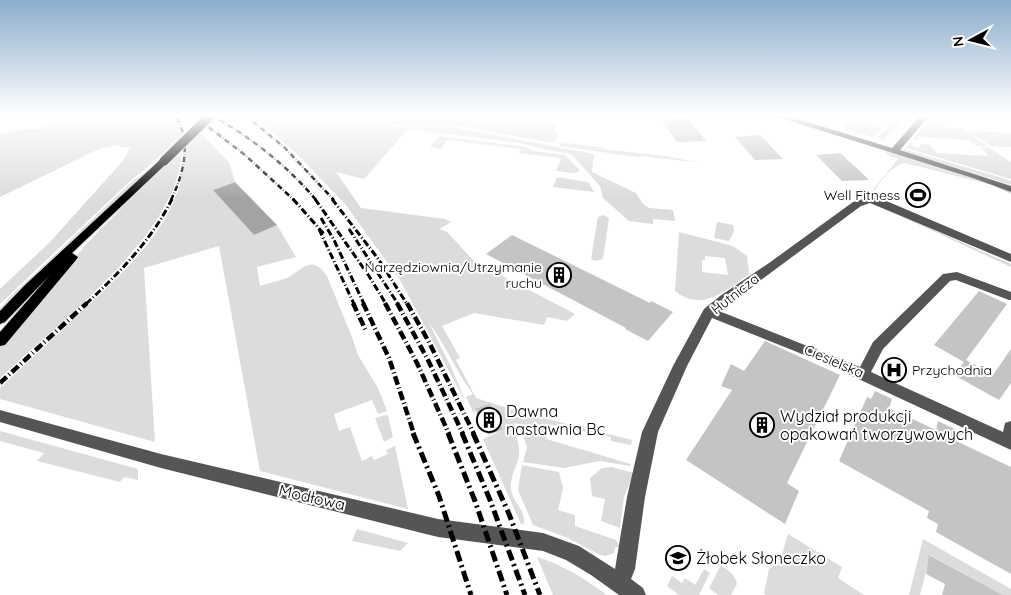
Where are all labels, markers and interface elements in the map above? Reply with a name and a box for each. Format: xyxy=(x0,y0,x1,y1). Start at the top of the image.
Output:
north arrow xyxy=(946,15,996,65)
text: N xyxy=(949,35,968,48)
sports icon: Well Fitness xyxy=(905,182,931,208)
place label: Well Fitness xyxy=(824,186,900,204)
place label: Narzędziownia/Utrzymanie ruchu xyxy=(364,258,542,292)
building icon: Narzędziownia/Utrzymanie ruchu xyxy=(546,262,572,288)
street label: Hutnicza xyxy=(707,270,763,318)
street label: Ciesielska xyxy=(801,340,867,382)
hospital icon: Przychodnia xyxy=(881,357,907,383)
place label: Przychodnia xyxy=(912,361,992,379)
place label: Dawna nastawnia Bc xyxy=(506,401,605,439)
place label: Wydział produkcji opakowań tworzywowych xyxy=(780,406,973,444)
building icon: Dawna nastawnia Bc xyxy=(476,407,502,433)
building icon: Wydział produkcji opakowań tworzywowych xyxy=(749,412,775,438)
street label: Modłowa xyxy=(277,480,347,514)
school or university icon: Żłobek Słoneczko xyxy=(665,545,691,571)
place label: Żłobek Słoneczko xyxy=(696,548,826,568)

